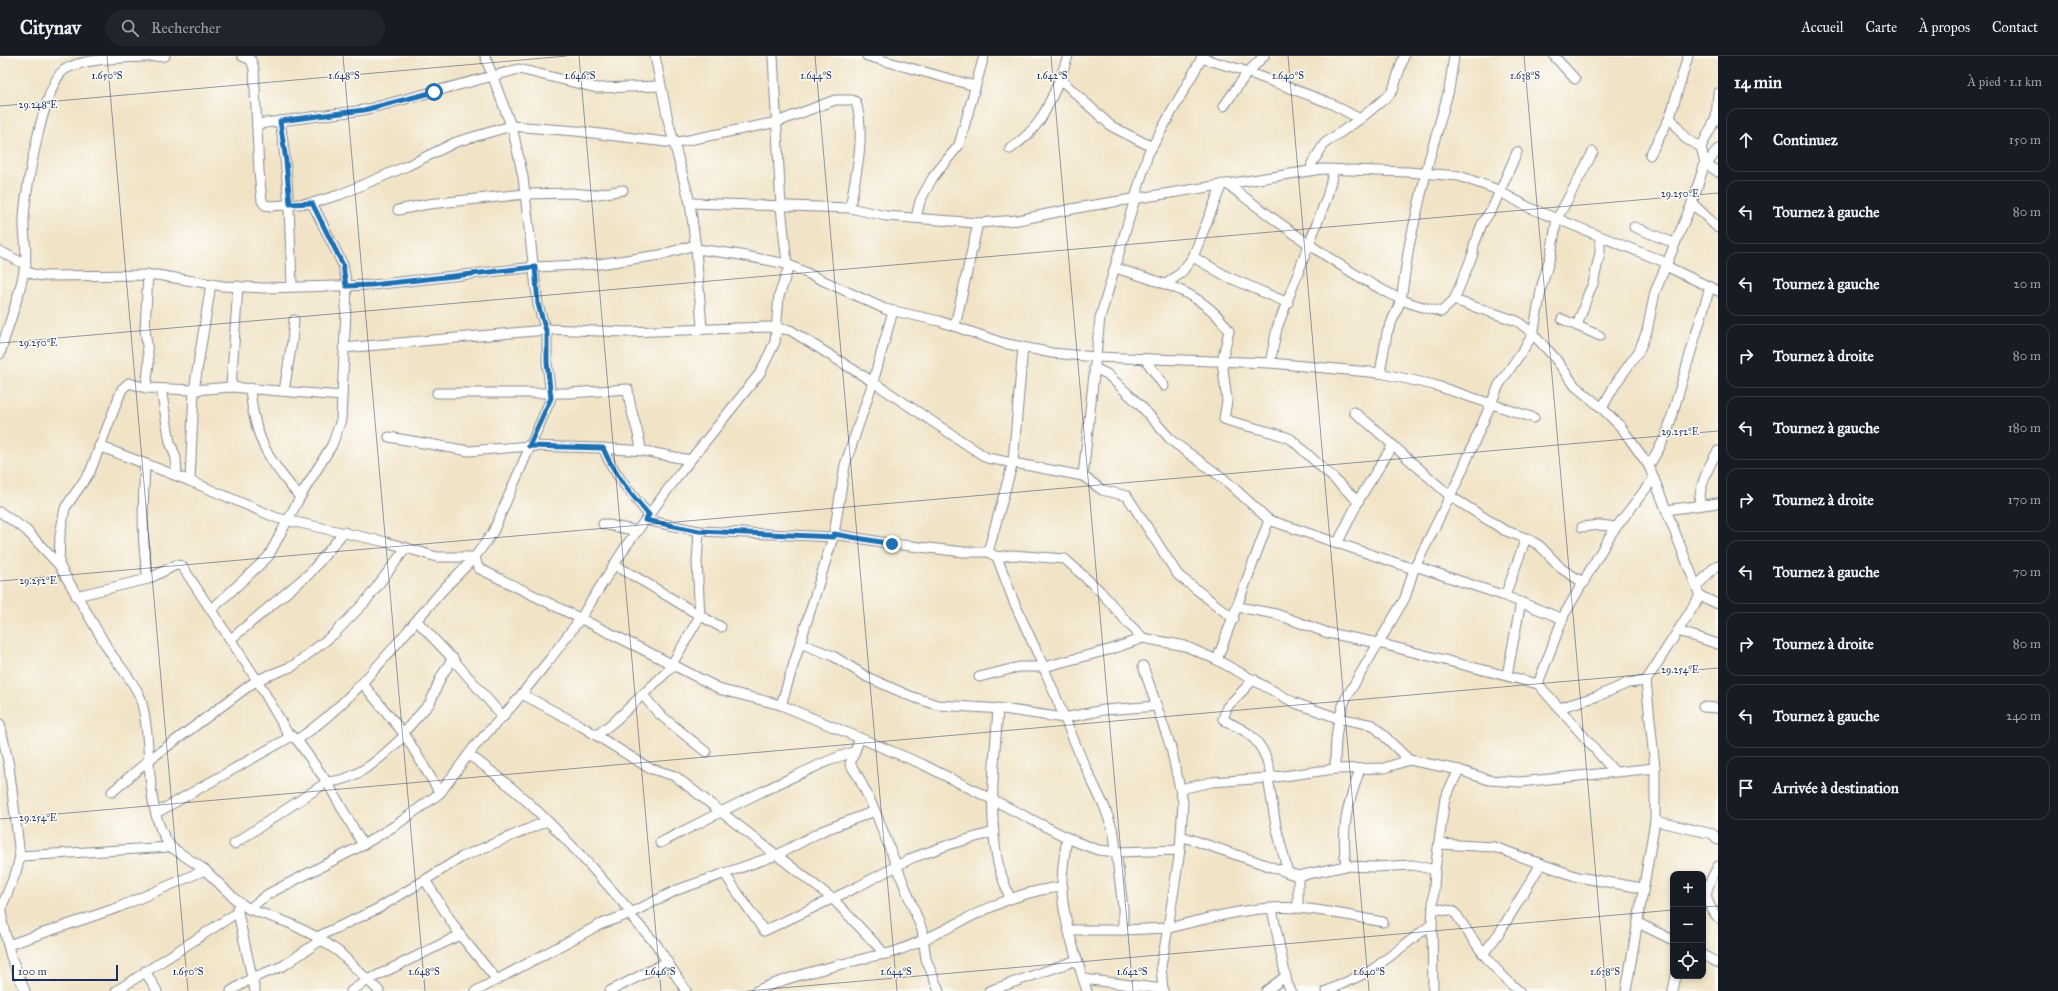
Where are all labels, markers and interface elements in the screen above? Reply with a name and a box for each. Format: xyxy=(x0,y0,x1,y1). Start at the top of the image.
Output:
search box xyxy=(105,10,385,46)
text: Citynav xyxy=(20,16,81,39)
icon: search xyxy=(119,17,141,39)
text: Rechercher xyxy=(151,19,221,37)
text: Accueil xyxy=(1801,19,1844,36)
text: Carte xyxy=(1866,19,1897,36)
text: À propos xyxy=(1919,19,1970,36)
text: Contact xyxy=(1992,19,2038,36)
text: 1.650°S xyxy=(92,70,123,82)
text: 1.648°S xyxy=(328,70,360,82)
text: 1.646°S xyxy=(564,70,596,82)
text: 1.644°S xyxy=(800,70,832,82)
text: 1.642°S xyxy=(1036,70,1068,82)
text: 1.640°S xyxy=(1272,70,1304,82)
text: 1.638°S xyxy=(1510,70,1540,82)
text: 14 min xyxy=(1734,72,1782,93)
text: À pied · 1.1 km xyxy=(1967,74,2042,90)
route start xyxy=(425,83,443,101)
text: 29.248°E xyxy=(19,99,57,111)
icon: ahead xyxy=(1735,129,1757,151)
text: Continuez xyxy=(1773,131,1838,149)
text: 150 m xyxy=(2009,132,2041,148)
text: 29.250°E xyxy=(1661,188,1699,200)
icon: left xyxy=(1735,201,1757,223)
text: Tournez à gauche xyxy=(1773,203,1880,221)
text: 80 m xyxy=(2013,204,2041,220)
icon: left xyxy=(1735,273,1757,295)
text: Tournez à gauche xyxy=(1773,275,1880,293)
text: 20 m xyxy=(2013,276,2041,292)
text: 29.250°E xyxy=(19,337,57,349)
icon: right xyxy=(1735,345,1757,367)
text: Tournez à droite xyxy=(1773,347,1874,365)
text: 80 m xyxy=(2013,348,2041,364)
icon: left xyxy=(1735,417,1757,439)
text: Tournez à gauche xyxy=(1773,419,1880,437)
text: 180 m xyxy=(2008,420,2041,436)
text: 29.252°E xyxy=(1661,426,1699,438)
icon: right xyxy=(1735,489,1757,511)
text: Tournez à droite xyxy=(1773,491,1874,509)
text: 170 m xyxy=(2008,492,2041,508)
route end xyxy=(883,535,901,553)
icon: left xyxy=(1735,561,1757,583)
text: Tournez à gauche xyxy=(1773,563,1880,581)
text: 70 m xyxy=(2013,564,2041,580)
text: 29.252°E xyxy=(19,575,57,587)
icon: right xyxy=(1735,633,1757,655)
text: Tournez à droite xyxy=(1773,635,1874,653)
text: 80 m xyxy=(2013,636,2041,652)
text: 29.254°E xyxy=(1661,664,1699,676)
icon: left xyxy=(1735,705,1757,727)
text: Tournez à gauche xyxy=(1773,707,1880,725)
text: 240 m xyxy=(2006,708,2041,724)
icon: arrive xyxy=(1735,777,1757,799)
text: Arrivée à destination xyxy=(1773,779,1899,797)
text: 29.254°E xyxy=(19,812,57,824)
map controls xyxy=(1670,871,1706,979)
button: + xyxy=(1670,871,1706,907)
button: − xyxy=(1670,907,1706,943)
button: locate xyxy=(1670,943,1706,979)
scale bar xyxy=(12,963,118,982)
text: 100 m xyxy=(18,965,47,978)
text: 1.650°S xyxy=(173,966,204,978)
text: 1.648°S xyxy=(408,966,440,978)
text: 1.646°S xyxy=(644,966,676,978)
text: 1.644°S xyxy=(880,966,912,978)
text: 1.642°S xyxy=(1116,966,1148,978)
text: 1.640°S xyxy=(1353,966,1385,978)
text: 1.638°S xyxy=(1590,966,1620,978)

